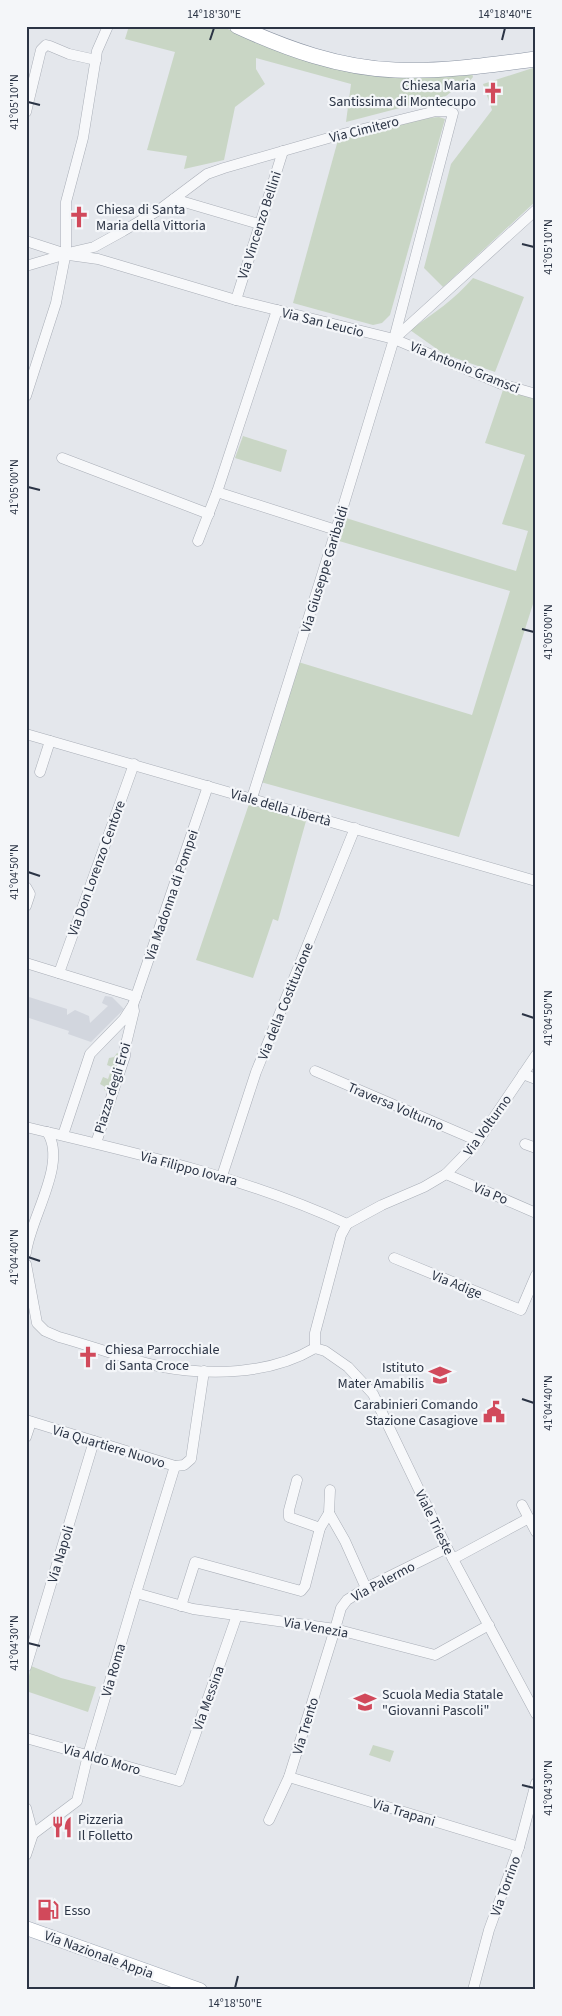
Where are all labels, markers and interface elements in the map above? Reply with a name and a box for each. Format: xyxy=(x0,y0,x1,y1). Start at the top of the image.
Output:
text: 14°18'30"E xyxy=(187,6,241,23)
text: 14°18'40"E xyxy=(478,6,532,23)
text: 41°05'10"N xyxy=(6,74,23,130)
place label: Chiesa Maria Santissima di Montecupo xyxy=(329,76,476,112)
church icon: Chiesa Maria Santissima di Montecupo xyxy=(480,80,506,106)
street label: Via Cimitero xyxy=(327,112,401,148)
street label: Via Vincenzo Bellini xyxy=(233,169,287,282)
place label: Chiesa di Santa Maria della Vittoria xyxy=(96,200,206,236)
church icon: Chiesa di Santa Maria della Vittoria xyxy=(66,204,92,230)
text: 41°05'10"N xyxy=(540,219,557,275)
street label: Via San Leucio xyxy=(280,303,366,343)
street label: Via Antonio Gramsci xyxy=(407,337,523,399)
text: 41°05'00"N xyxy=(6,459,23,515)
street label: Via Giuseppe Garibaldi xyxy=(296,503,354,635)
text: 41°05'00"N xyxy=(540,604,557,660)
street label: Viale della Libertà xyxy=(228,784,333,832)
street label: Via Don Lorenzo Centore xyxy=(63,798,131,939)
street label: Via Madonna di Pompei xyxy=(140,827,204,963)
text: 41°04'50"N xyxy=(6,844,23,900)
street label: Via della Costituzione xyxy=(253,939,319,1063)
text: 41°04'50"N xyxy=(540,990,557,1046)
street label: Piazza degli Eroi xyxy=(90,1040,136,1136)
street label: Traversa Volturno xyxy=(344,1078,447,1136)
street label: Via Volturno xyxy=(459,1091,517,1160)
street label: Via Filippo Iovara xyxy=(138,1146,240,1192)
street label: Via Po xyxy=(470,1178,511,1210)
text: 41°04'40"N xyxy=(6,1229,23,1285)
street label: Via Adige xyxy=(428,1266,485,1304)
place label: Chiesa Parrocchiale di Santa Croce xyxy=(105,1340,219,1376)
church icon: Chiesa Parrocchiale di Santa Croce xyxy=(75,1344,101,1370)
place label: Istituto Mater Amabilis xyxy=(337,1358,424,1394)
school or university icon: Istituto Mater Amabilis xyxy=(427,1362,453,1388)
text: 41°04'40"N xyxy=(540,1375,557,1431)
place label: Carabinieri Comando Stazione Casagiove xyxy=(354,1395,478,1431)
public building icon: Carabinieri Comando Stazione Casagiove xyxy=(481,1399,507,1425)
street label: Via Quartiere Nuovo xyxy=(50,1420,168,1474)
street label: Viale Trieste xyxy=(410,1487,458,1558)
street label: Via Napoli xyxy=(43,1523,79,1585)
street label: Via Palermo xyxy=(348,1557,419,1607)
street label: Via Venezia xyxy=(282,1612,350,1644)
text: 41°04'30"N xyxy=(6,1615,23,1671)
street label: Via Roma xyxy=(97,1641,131,1699)
street label: Via Messina xyxy=(188,1663,230,1733)
place label: Scuola Media Statale "Giovanni Pascoli" xyxy=(382,1685,503,1721)
school or university icon: Scuola Media Statale "Giovanni Pascoli" xyxy=(352,1689,378,1715)
street label: Via Trento xyxy=(288,1695,324,1757)
street label: Via Aldo Moro xyxy=(61,1739,143,1781)
text: 41°04'30"N xyxy=(540,1760,557,1816)
street label: Via Trapani xyxy=(370,1794,438,1832)
place label: Pizzeria Il Folletto xyxy=(78,1810,133,1846)
restaurant icon: Pizzeria Il Folletto xyxy=(49,1814,75,1840)
street label: Via Torrino xyxy=(486,1853,526,1919)
fuel station icon: Esso xyxy=(35,1897,61,1923)
place label: Esso xyxy=(64,1901,91,1921)
street label: Via Nazionale Appia xyxy=(41,1926,156,1984)
text: 14°18'50"E xyxy=(208,1995,262,2012)

